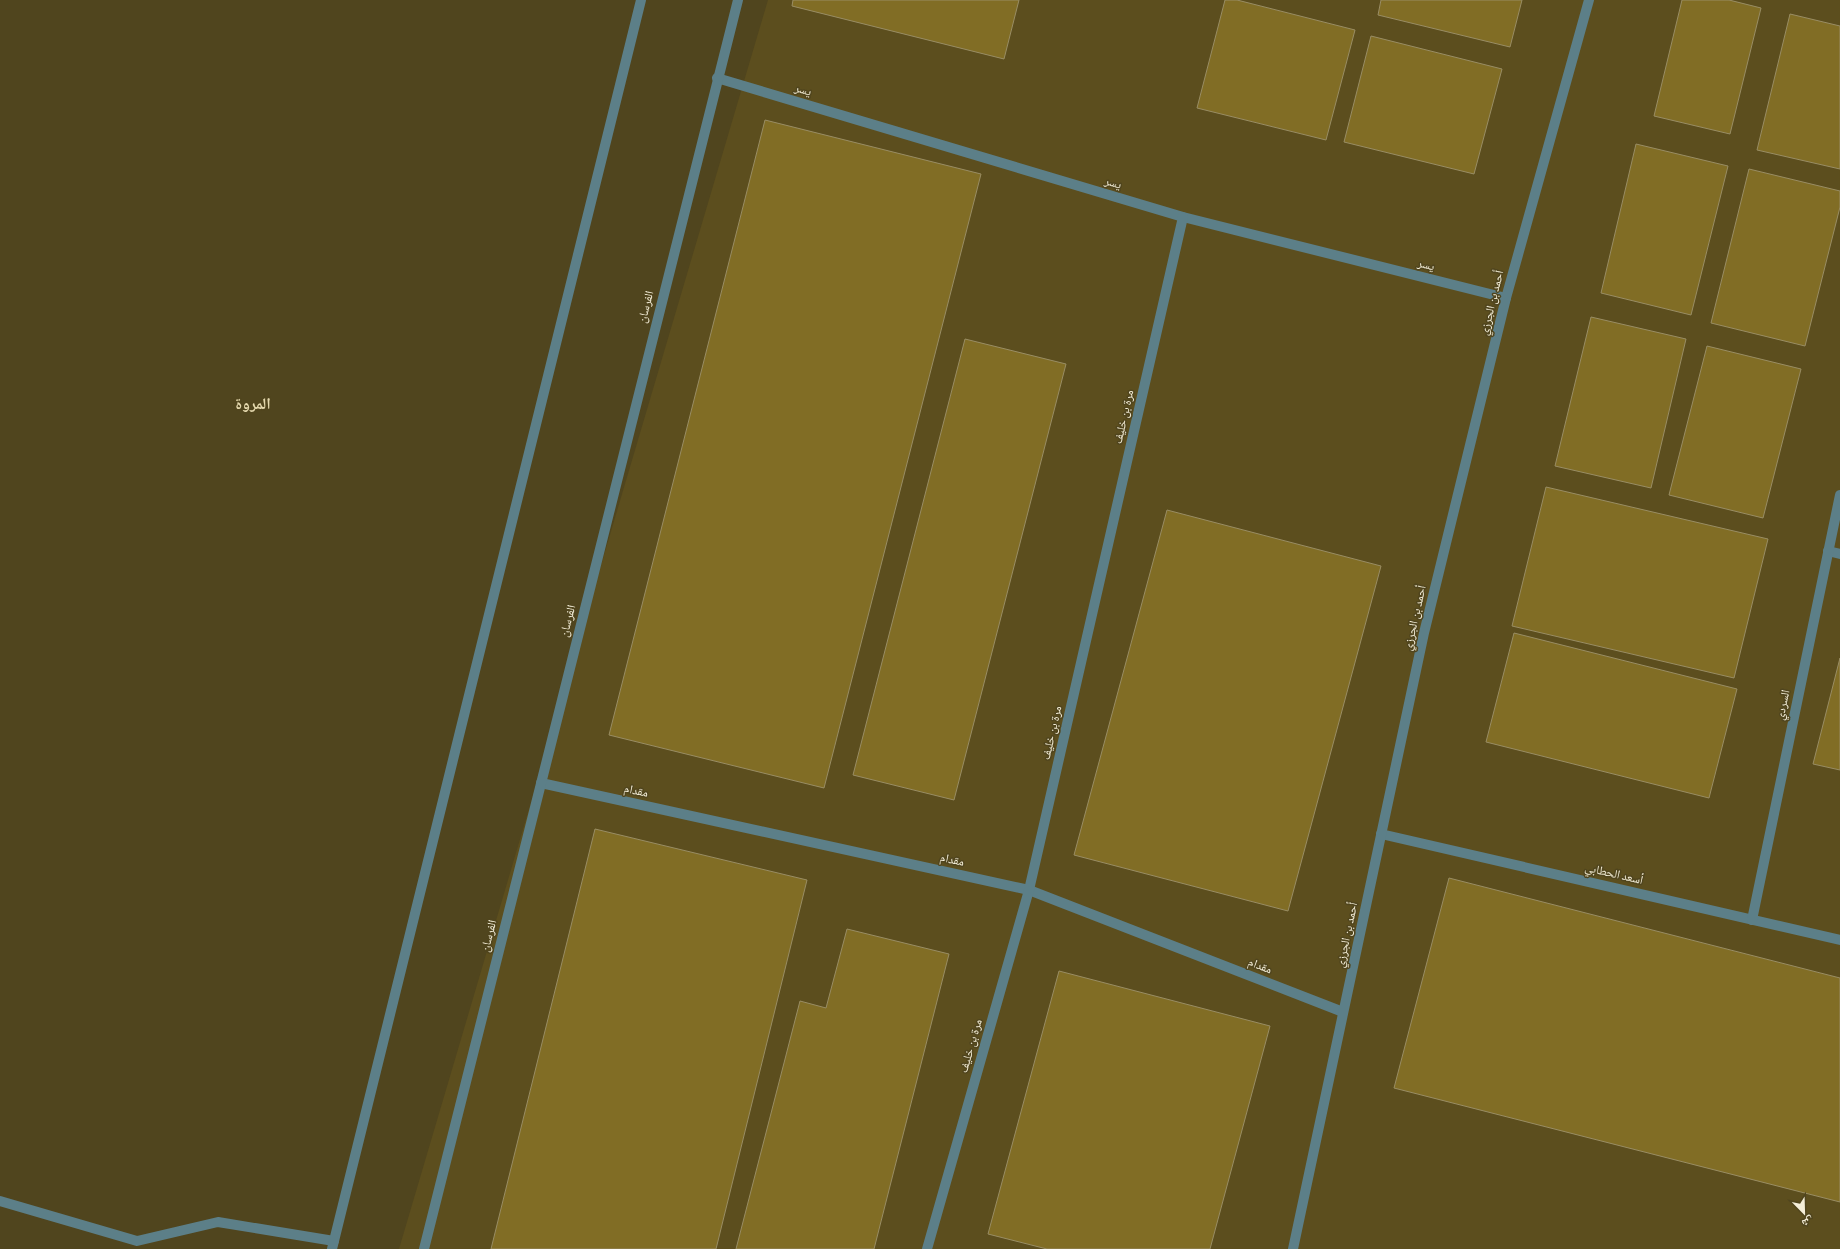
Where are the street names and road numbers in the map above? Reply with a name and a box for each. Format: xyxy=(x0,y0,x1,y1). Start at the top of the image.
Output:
street label: يسر xyxy=(791,79,814,101)
street label: يسر xyxy=(1101,172,1124,194)
street label: يسر xyxy=(1415,254,1437,275)
street label: أحمد بن الجرزي xyxy=(1476,269,1509,338)
street label: الفرسان xyxy=(634,289,658,325)
street label: مرة بن خليف xyxy=(1110,388,1138,446)
street label: أحمد بن الجرزي xyxy=(1399,584,1432,653)
street label: الفرسان xyxy=(556,603,580,639)
street label: السردي xyxy=(1772,688,1796,722)
street label: مرة بن خليف xyxy=(1038,704,1066,762)
street label: مقدام xyxy=(622,780,650,802)
street label: مقدام xyxy=(938,849,966,871)
street label: أسعد الحطابي xyxy=(1583,859,1645,890)
street label: أحمد بن الجرزي xyxy=(1332,901,1363,970)
street label: الفرسان xyxy=(477,918,501,954)
street label: مقدام xyxy=(1246,954,1274,978)
street label: مرة بن خليف xyxy=(955,1017,987,1075)

